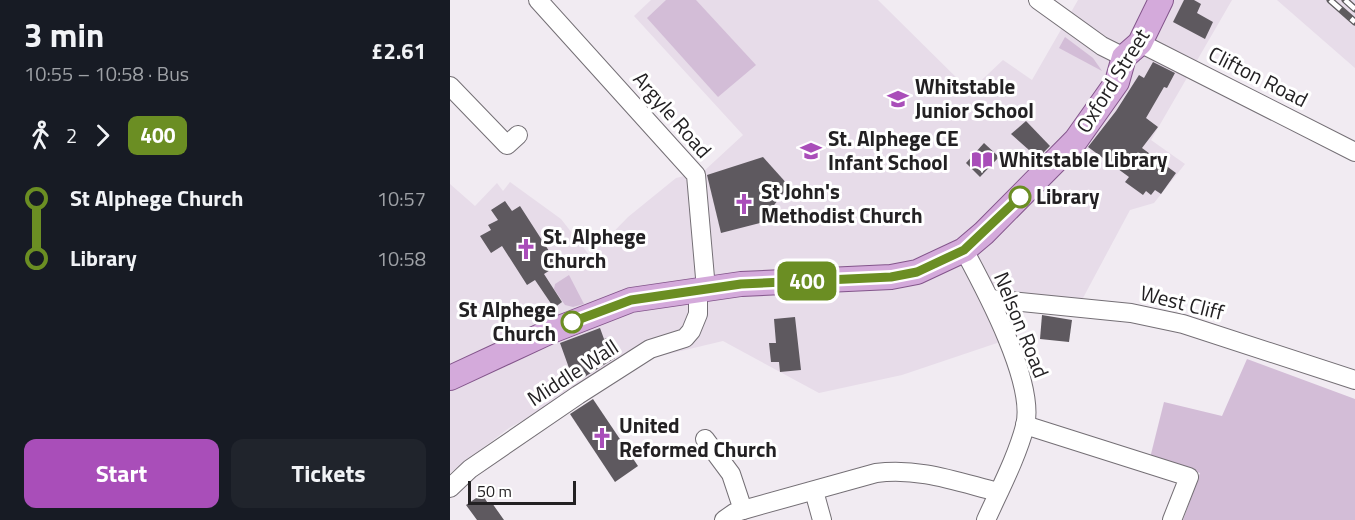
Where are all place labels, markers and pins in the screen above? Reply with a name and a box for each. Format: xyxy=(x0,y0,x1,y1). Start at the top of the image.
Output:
place label: Whitstable Junior School xyxy=(915,70,1034,126)
school or university icon: Whitstable Junior School xyxy=(886,87,910,111)
place label: St. Alphege CE Infant School xyxy=(828,122,959,178)
school or university icon: St. Alphege CE Infant School xyxy=(799,139,823,163)
place label: Whitstable Library xyxy=(999,143,1168,175)
library icon: Whitstable Library xyxy=(970,148,994,172)
place label: St John's Methodist Church xyxy=(761,175,923,231)
place label: Library xyxy=(1036,180,1100,212)
marker: Library xyxy=(1009,186,1031,208)
church icon: St John's Methodist Church xyxy=(732,192,756,216)
place label: St. Alphege Church xyxy=(543,220,646,276)
church icon: St. Alphege Church xyxy=(514,237,538,261)
place label: St Alphege Church xyxy=(458,293,556,349)
marker: St Alphege Church xyxy=(561,311,583,333)
place label: United Reformed Church xyxy=(619,409,777,465)
church icon: United Reformed Church xyxy=(590,426,614,450)

